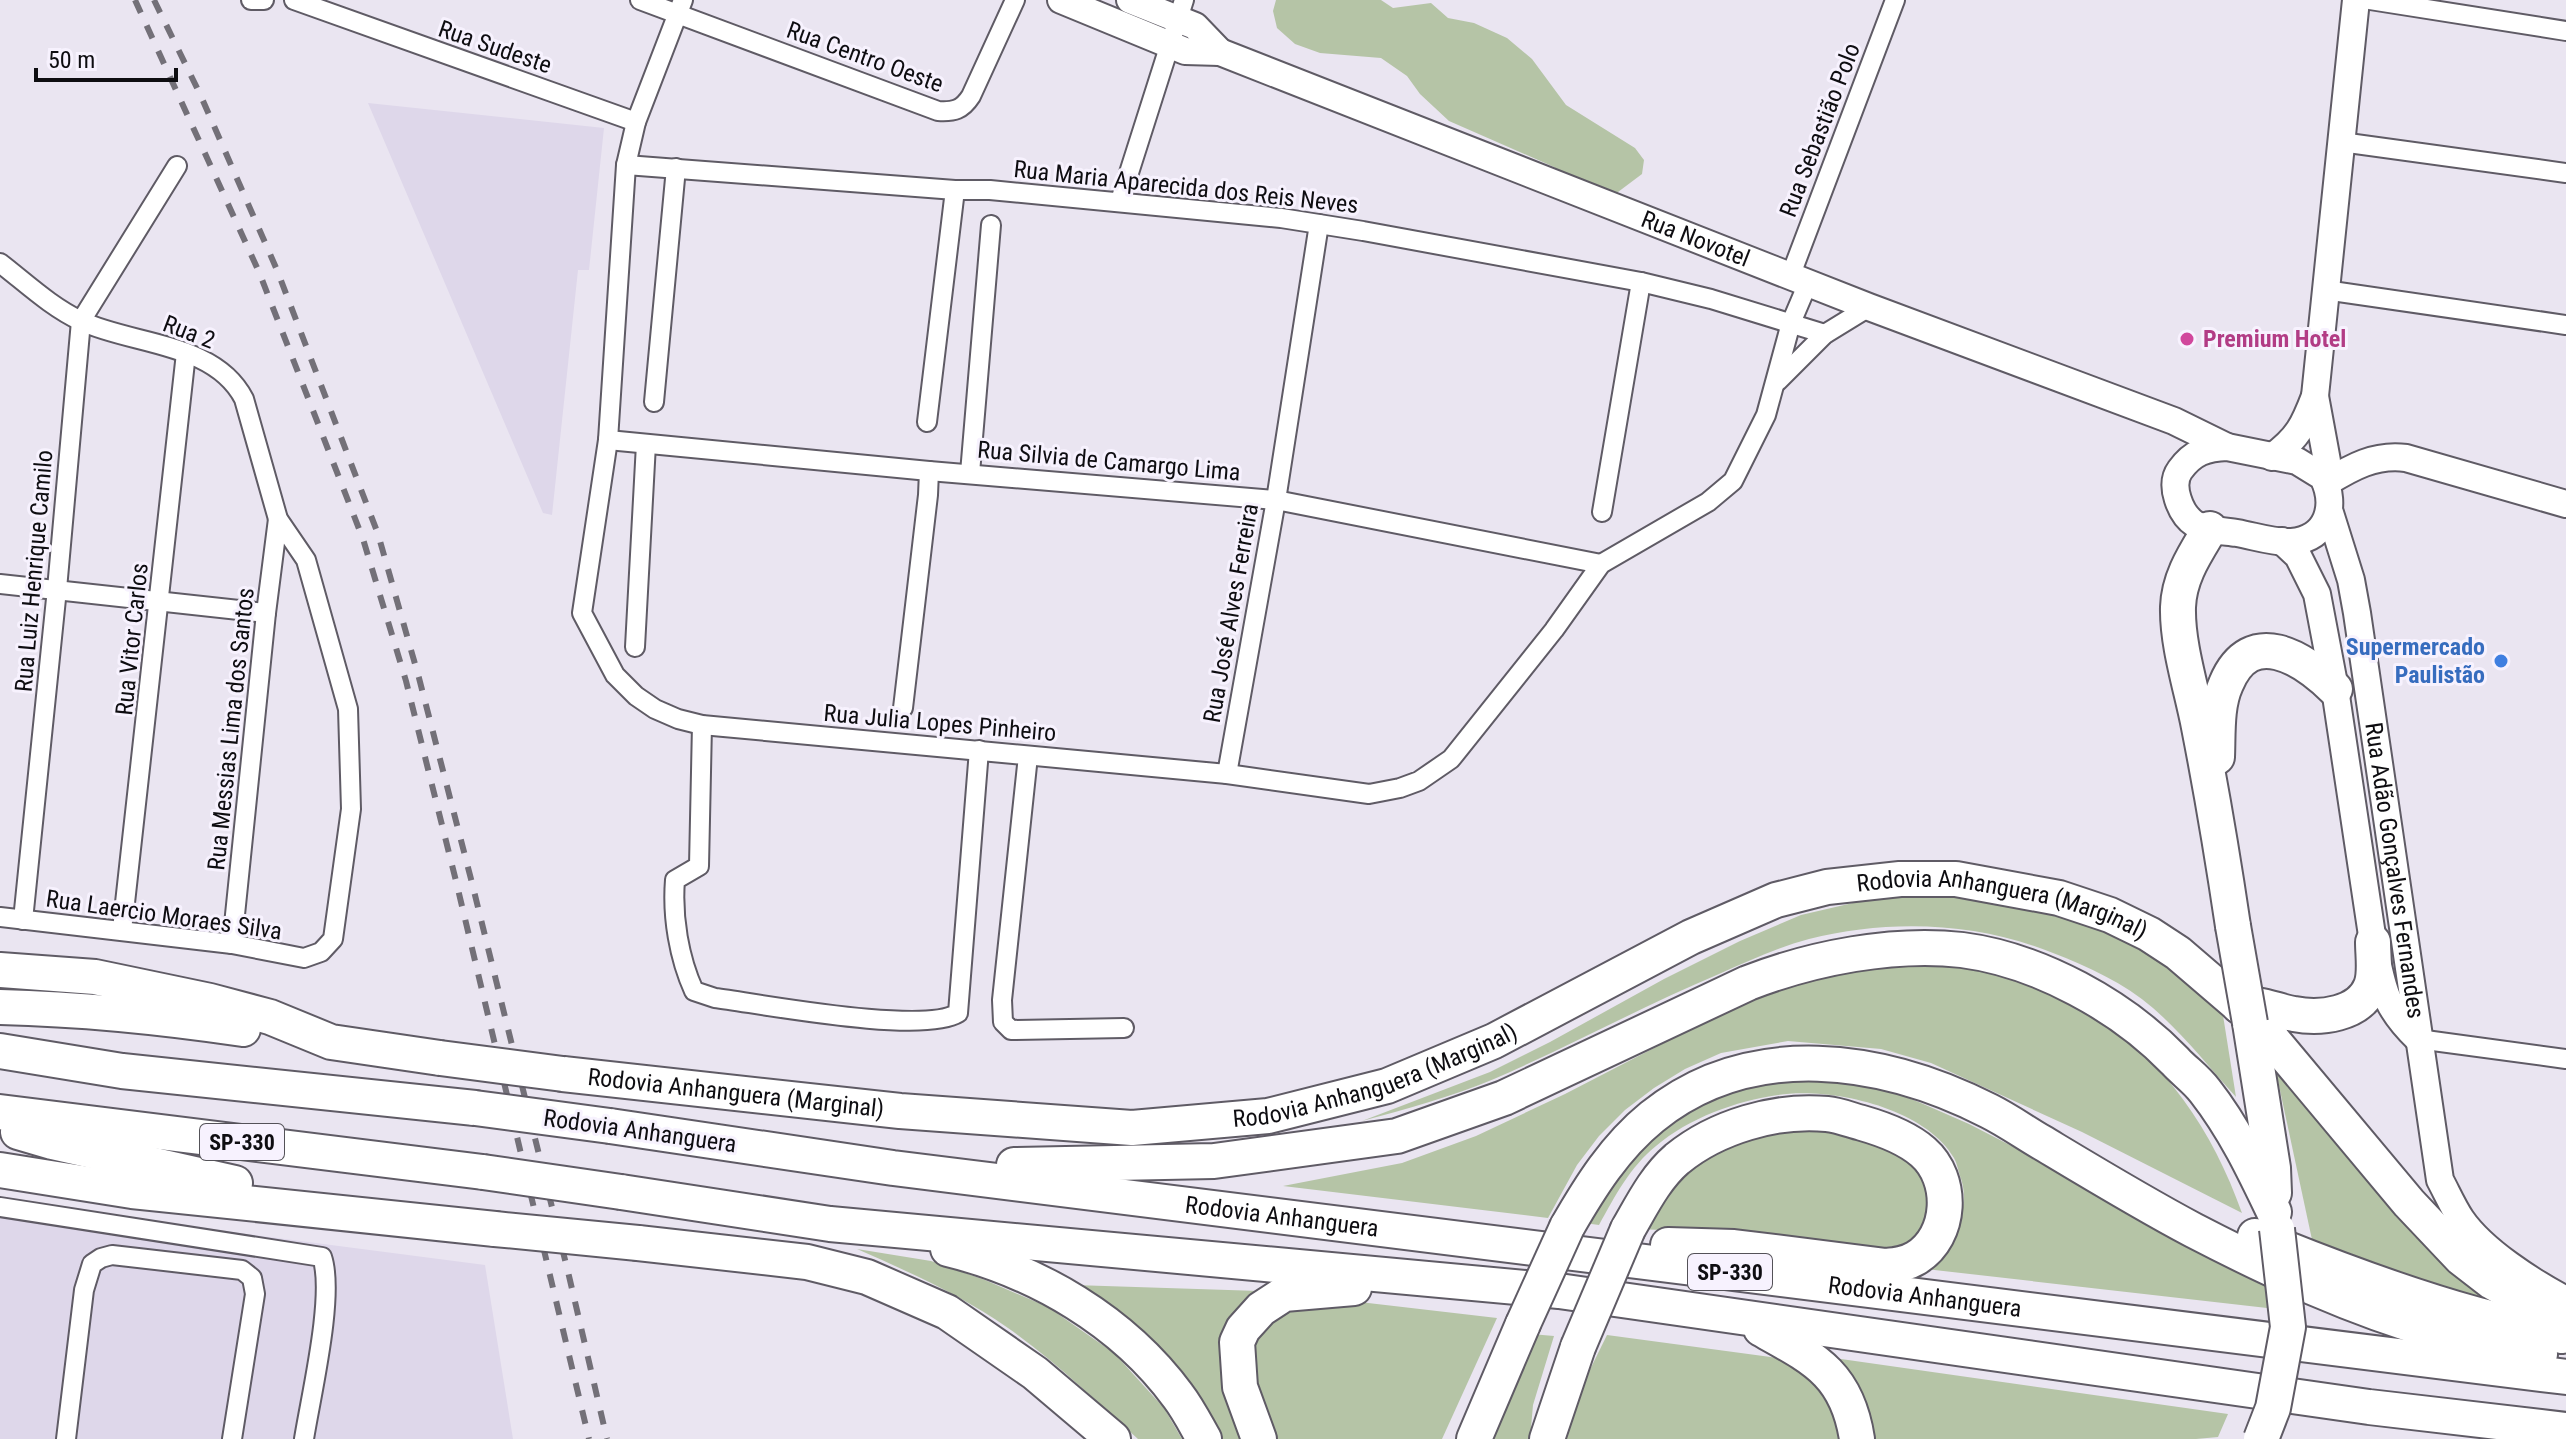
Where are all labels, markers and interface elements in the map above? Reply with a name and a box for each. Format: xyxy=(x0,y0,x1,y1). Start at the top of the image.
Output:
street label: Rua Sudeste xyxy=(435,15,555,79)
street label: Rua Centro Oeste xyxy=(783,16,947,98)
scale bar xyxy=(36,32,176,82)
street label: Rua Sebastião Polo xyxy=(1774,39,1866,221)
text: 50 m xyxy=(48,46,95,74)
street label: Rua Maria Aparecida dos Reis Neves xyxy=(1012,155,1360,219)
street label: Rua Novotel xyxy=(1637,205,1754,273)
street label: Rua 2 xyxy=(159,309,219,355)
place label: Premium Hotel xyxy=(2203,325,2346,353)
marker: Premium Hotel xyxy=(2178,330,2196,348)
street label: Rua Silvia de Camargo Lima xyxy=(976,436,1242,486)
street label: Rua Luiz Henrique Camilo xyxy=(9,449,59,693)
street label: Rua José Alves Ferreira xyxy=(1198,501,1264,725)
street label: Rua Vitor Carlos xyxy=(110,561,154,717)
street label: Rua Messias Lima dos Santos xyxy=(202,586,260,872)
place label: Supermercado Paulistão xyxy=(2346,633,2485,689)
marker: Supermercado Paulistão xyxy=(2492,652,2510,670)
street label: Rua Julia Lopes Pinheiro xyxy=(822,699,1058,747)
street label: Rua Adão Gonçalves Fernandes xyxy=(2359,721,2430,1020)
street label: Rodovia Anhanguera (Marginal) xyxy=(1855,864,2152,945)
street label: Rua Laercio Moraes Silva xyxy=(44,885,284,945)
street label: Rodovia Anhanguera (Marginal) xyxy=(1232,1017,1522,1133)
street label: Rodovia Anhanguera (Marginal) xyxy=(586,1063,886,1123)
street label: Rodovia Anhanguera xyxy=(542,1104,738,1158)
road number: SP-330 xyxy=(200,1124,284,1160)
street label: Rodovia Anhanguera xyxy=(1184,1191,1380,1243)
road number: SP-330 xyxy=(1688,1254,1772,1290)
street label: Rodovia Anhanguera xyxy=(1827,1271,2023,1323)

